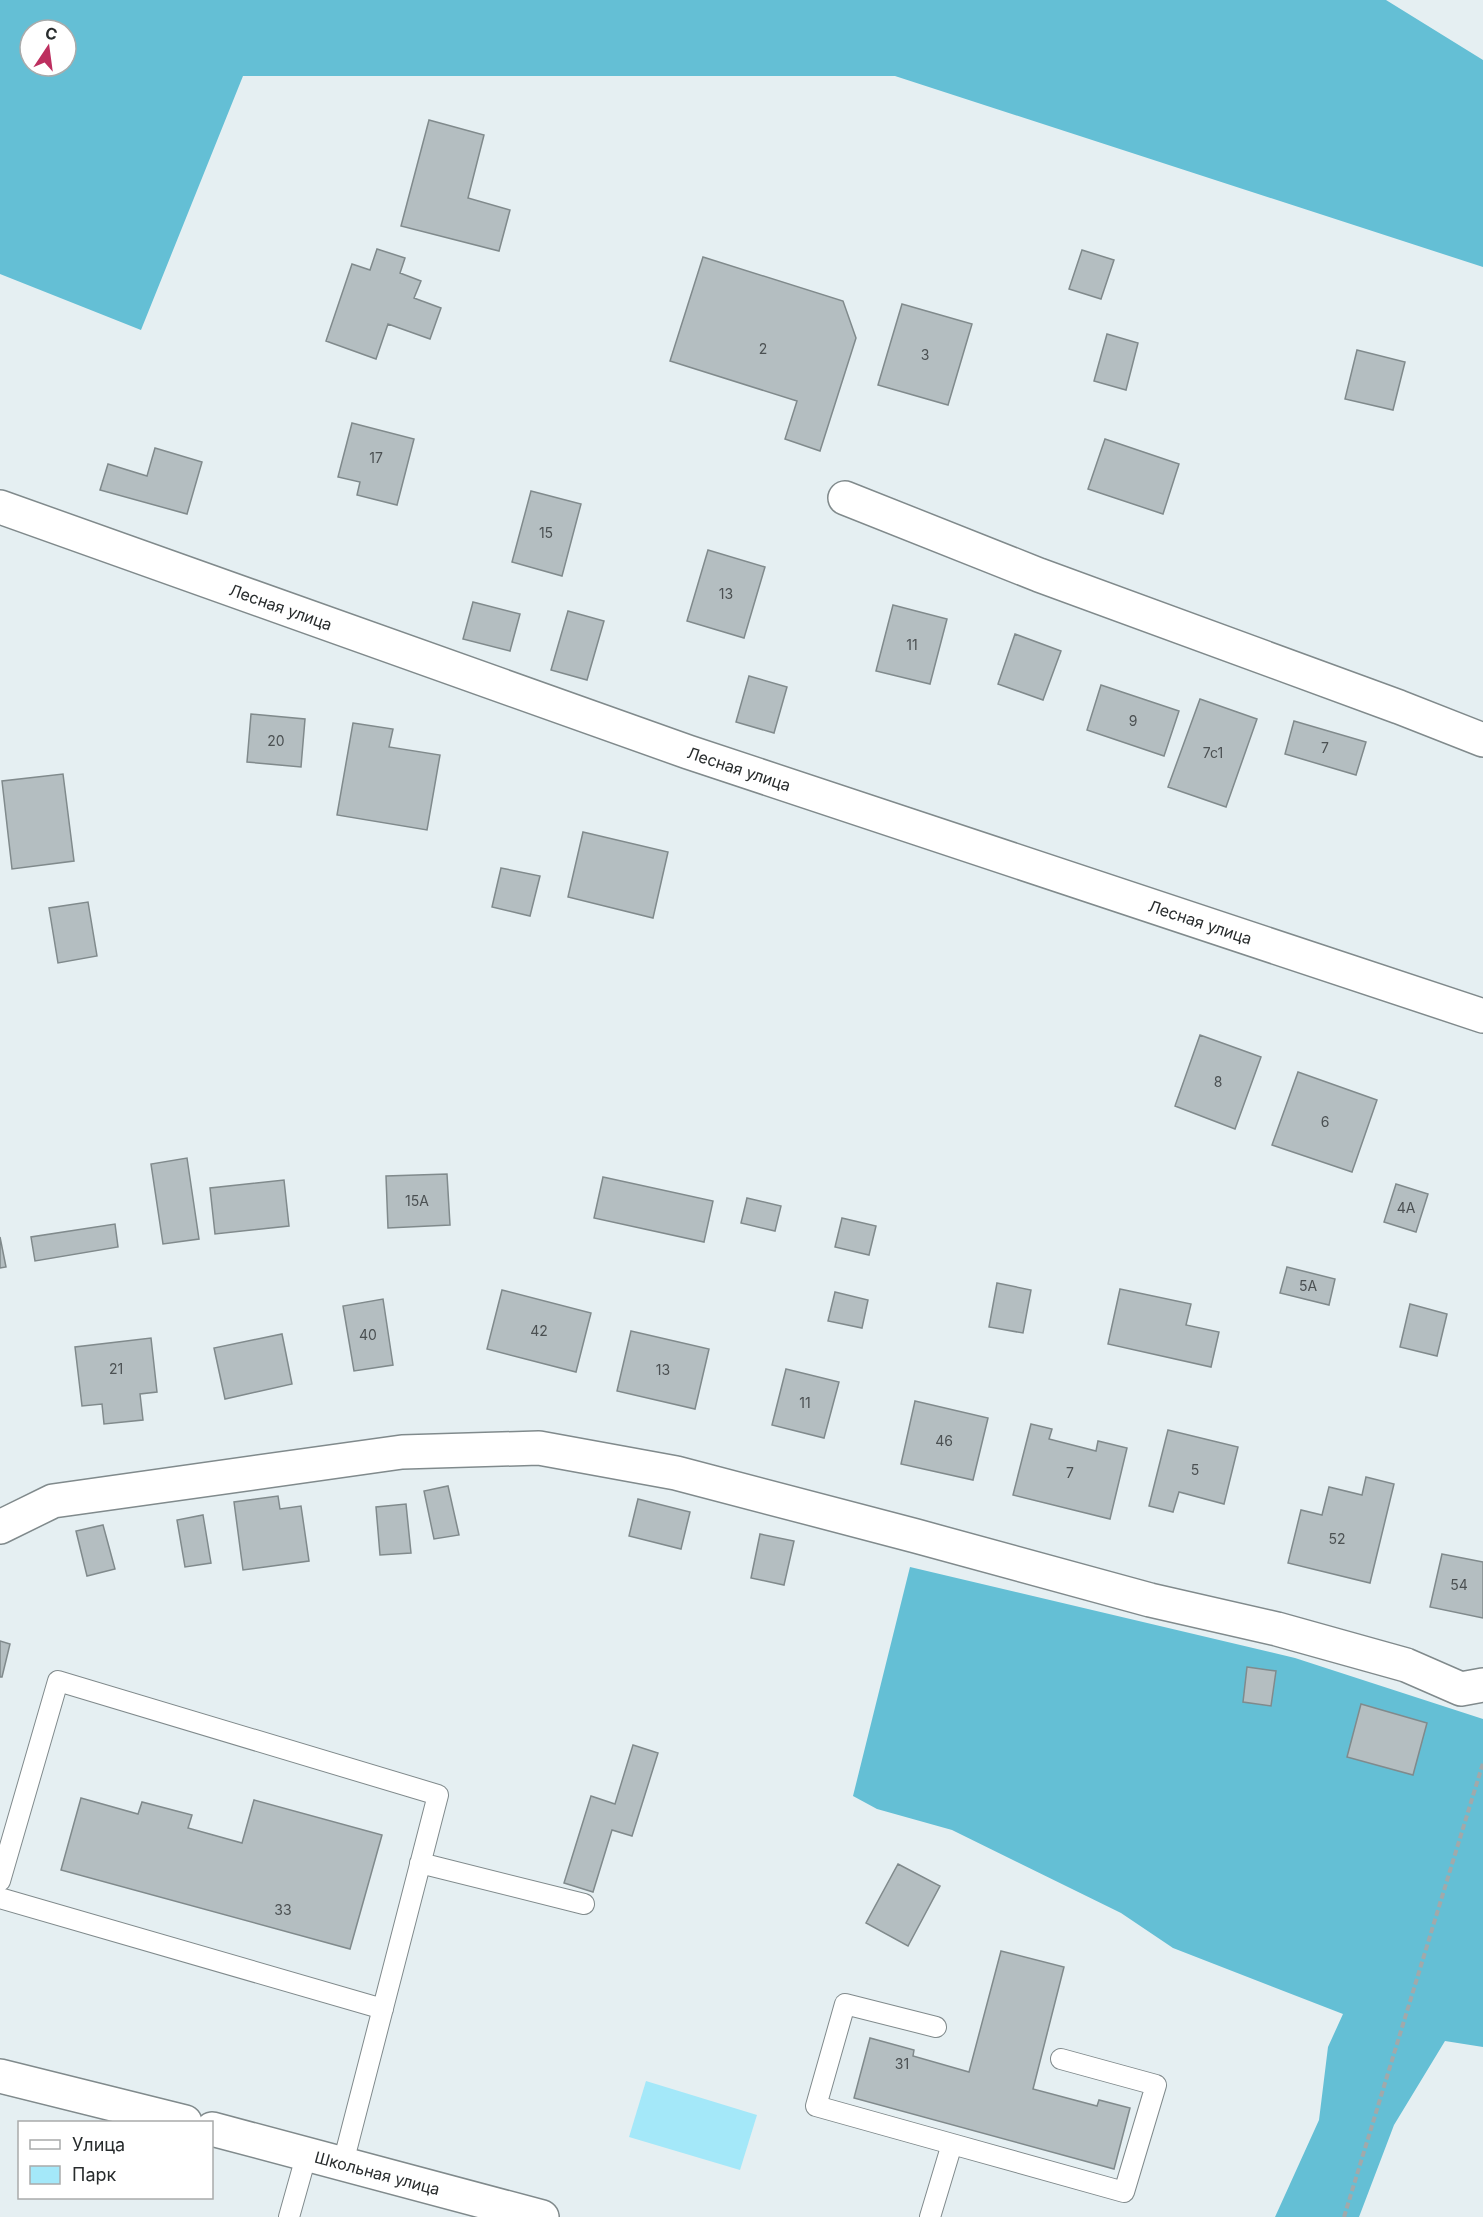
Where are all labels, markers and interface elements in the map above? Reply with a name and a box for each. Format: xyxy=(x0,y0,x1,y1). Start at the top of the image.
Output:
north arrow xyxy=(18,18,78,78)
text: С xyxy=(43,22,60,44)
house number: 2 xyxy=(759,340,767,357)
house number: 3 xyxy=(921,346,929,363)
house number: 17 xyxy=(369,449,383,466)
house number: 15 xyxy=(539,524,553,541)
street label: Лесная улица xyxy=(227,579,335,634)
house number: 13 xyxy=(719,585,733,602)
house number: 11 xyxy=(906,636,918,653)
house number: 9 xyxy=(1129,712,1137,729)
house number: 20 xyxy=(267,732,285,749)
house number: 7 xyxy=(1321,739,1329,756)
street label: Лесная улица xyxy=(685,742,793,795)
house number: 7с1 xyxy=(1203,744,1223,761)
street label: Лесная улица xyxy=(1146,896,1254,949)
house number: 8 xyxy=(1214,1073,1222,1090)
house number: 6 xyxy=(1321,1113,1329,1130)
house number: 15А xyxy=(405,1192,429,1209)
house number: 4А xyxy=(1397,1199,1416,1216)
house number: 5А xyxy=(1299,1277,1317,1294)
house number: 42 xyxy=(530,1322,548,1339)
house number: 40 xyxy=(359,1326,377,1343)
house number: 21 xyxy=(109,1360,123,1377)
house number: 13 xyxy=(656,1361,670,1378)
house number: 11 xyxy=(799,1394,811,1411)
house number: 46 xyxy=(935,1432,953,1449)
house number: 5 xyxy=(1191,1461,1199,1478)
house number: 7 xyxy=(1066,1464,1074,1481)
house number: 52 xyxy=(1328,1530,1346,1547)
house number: 54 xyxy=(1450,1576,1468,1593)
house number: 33 xyxy=(274,1901,292,1918)
house number: 31 xyxy=(895,2055,909,2072)
legend xyxy=(18,2121,213,2199)
text: Улица xyxy=(72,2134,125,2155)
street label: Школьная улица xyxy=(312,2147,442,2199)
text: Парк xyxy=(72,2164,117,2185)

